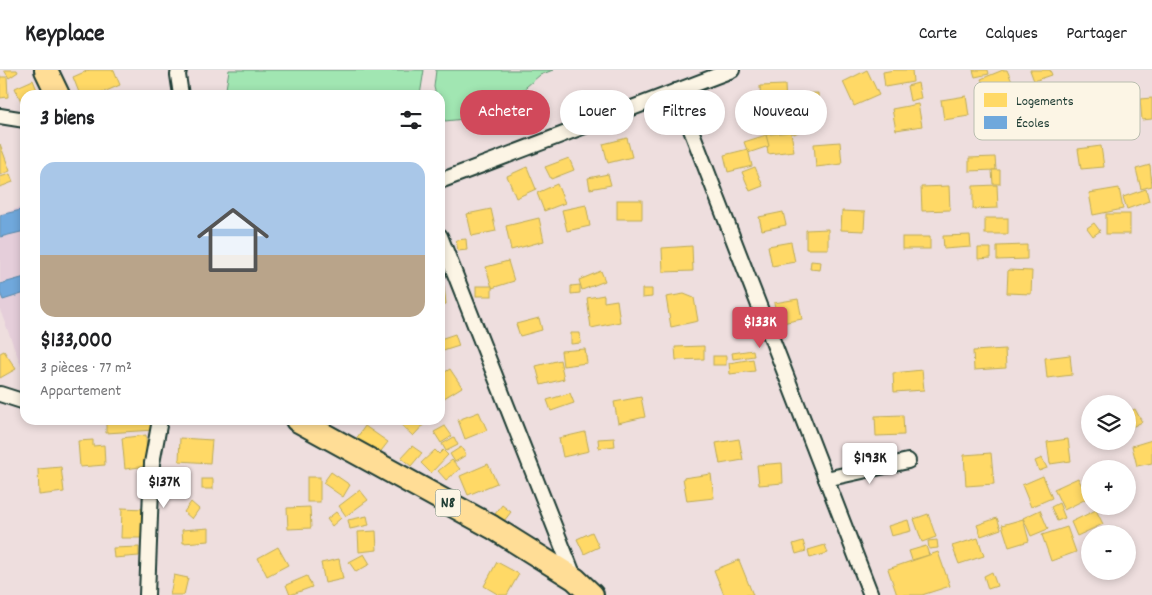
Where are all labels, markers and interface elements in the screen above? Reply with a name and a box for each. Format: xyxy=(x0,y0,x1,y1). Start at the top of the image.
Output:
text: Keyplace xyxy=(25,18,105,52)
text: Carte xyxy=(919,22,957,47)
text: Calques xyxy=(985,22,1038,47)
text: Partager xyxy=(1066,22,1127,47)
legend xyxy=(974,82,1140,140)
chip: Acheter xyxy=(460,90,550,135)
chip: Louer xyxy=(560,90,634,135)
chip: Filtres xyxy=(644,90,725,135)
chip: Nouveau xyxy=(735,90,827,135)
text: Logements xyxy=(1016,92,1074,112)
text: 3 biens xyxy=(40,105,95,135)
icon: filters xyxy=(397,106,425,134)
text: Écoles xyxy=(1016,114,1050,134)
icon: home xyxy=(188,195,278,285)
pin: $133K xyxy=(725,306,795,349)
text: $133K xyxy=(743,311,777,334)
text: $133,000 xyxy=(40,327,112,357)
text: 3 pièces · 77 m² xyxy=(40,357,132,380)
text: Appartement xyxy=(40,380,121,403)
map controls xyxy=(1081,395,1136,580)
button: layers xyxy=(1081,395,1136,450)
pin: $193K xyxy=(835,442,905,485)
text: $193K xyxy=(853,447,887,470)
button: + xyxy=(1081,460,1136,515)
pin: $137K xyxy=(129,466,199,509)
text: $137K xyxy=(148,471,180,494)
road number: N8 xyxy=(436,489,460,516)
button: − xyxy=(1081,525,1136,580)

